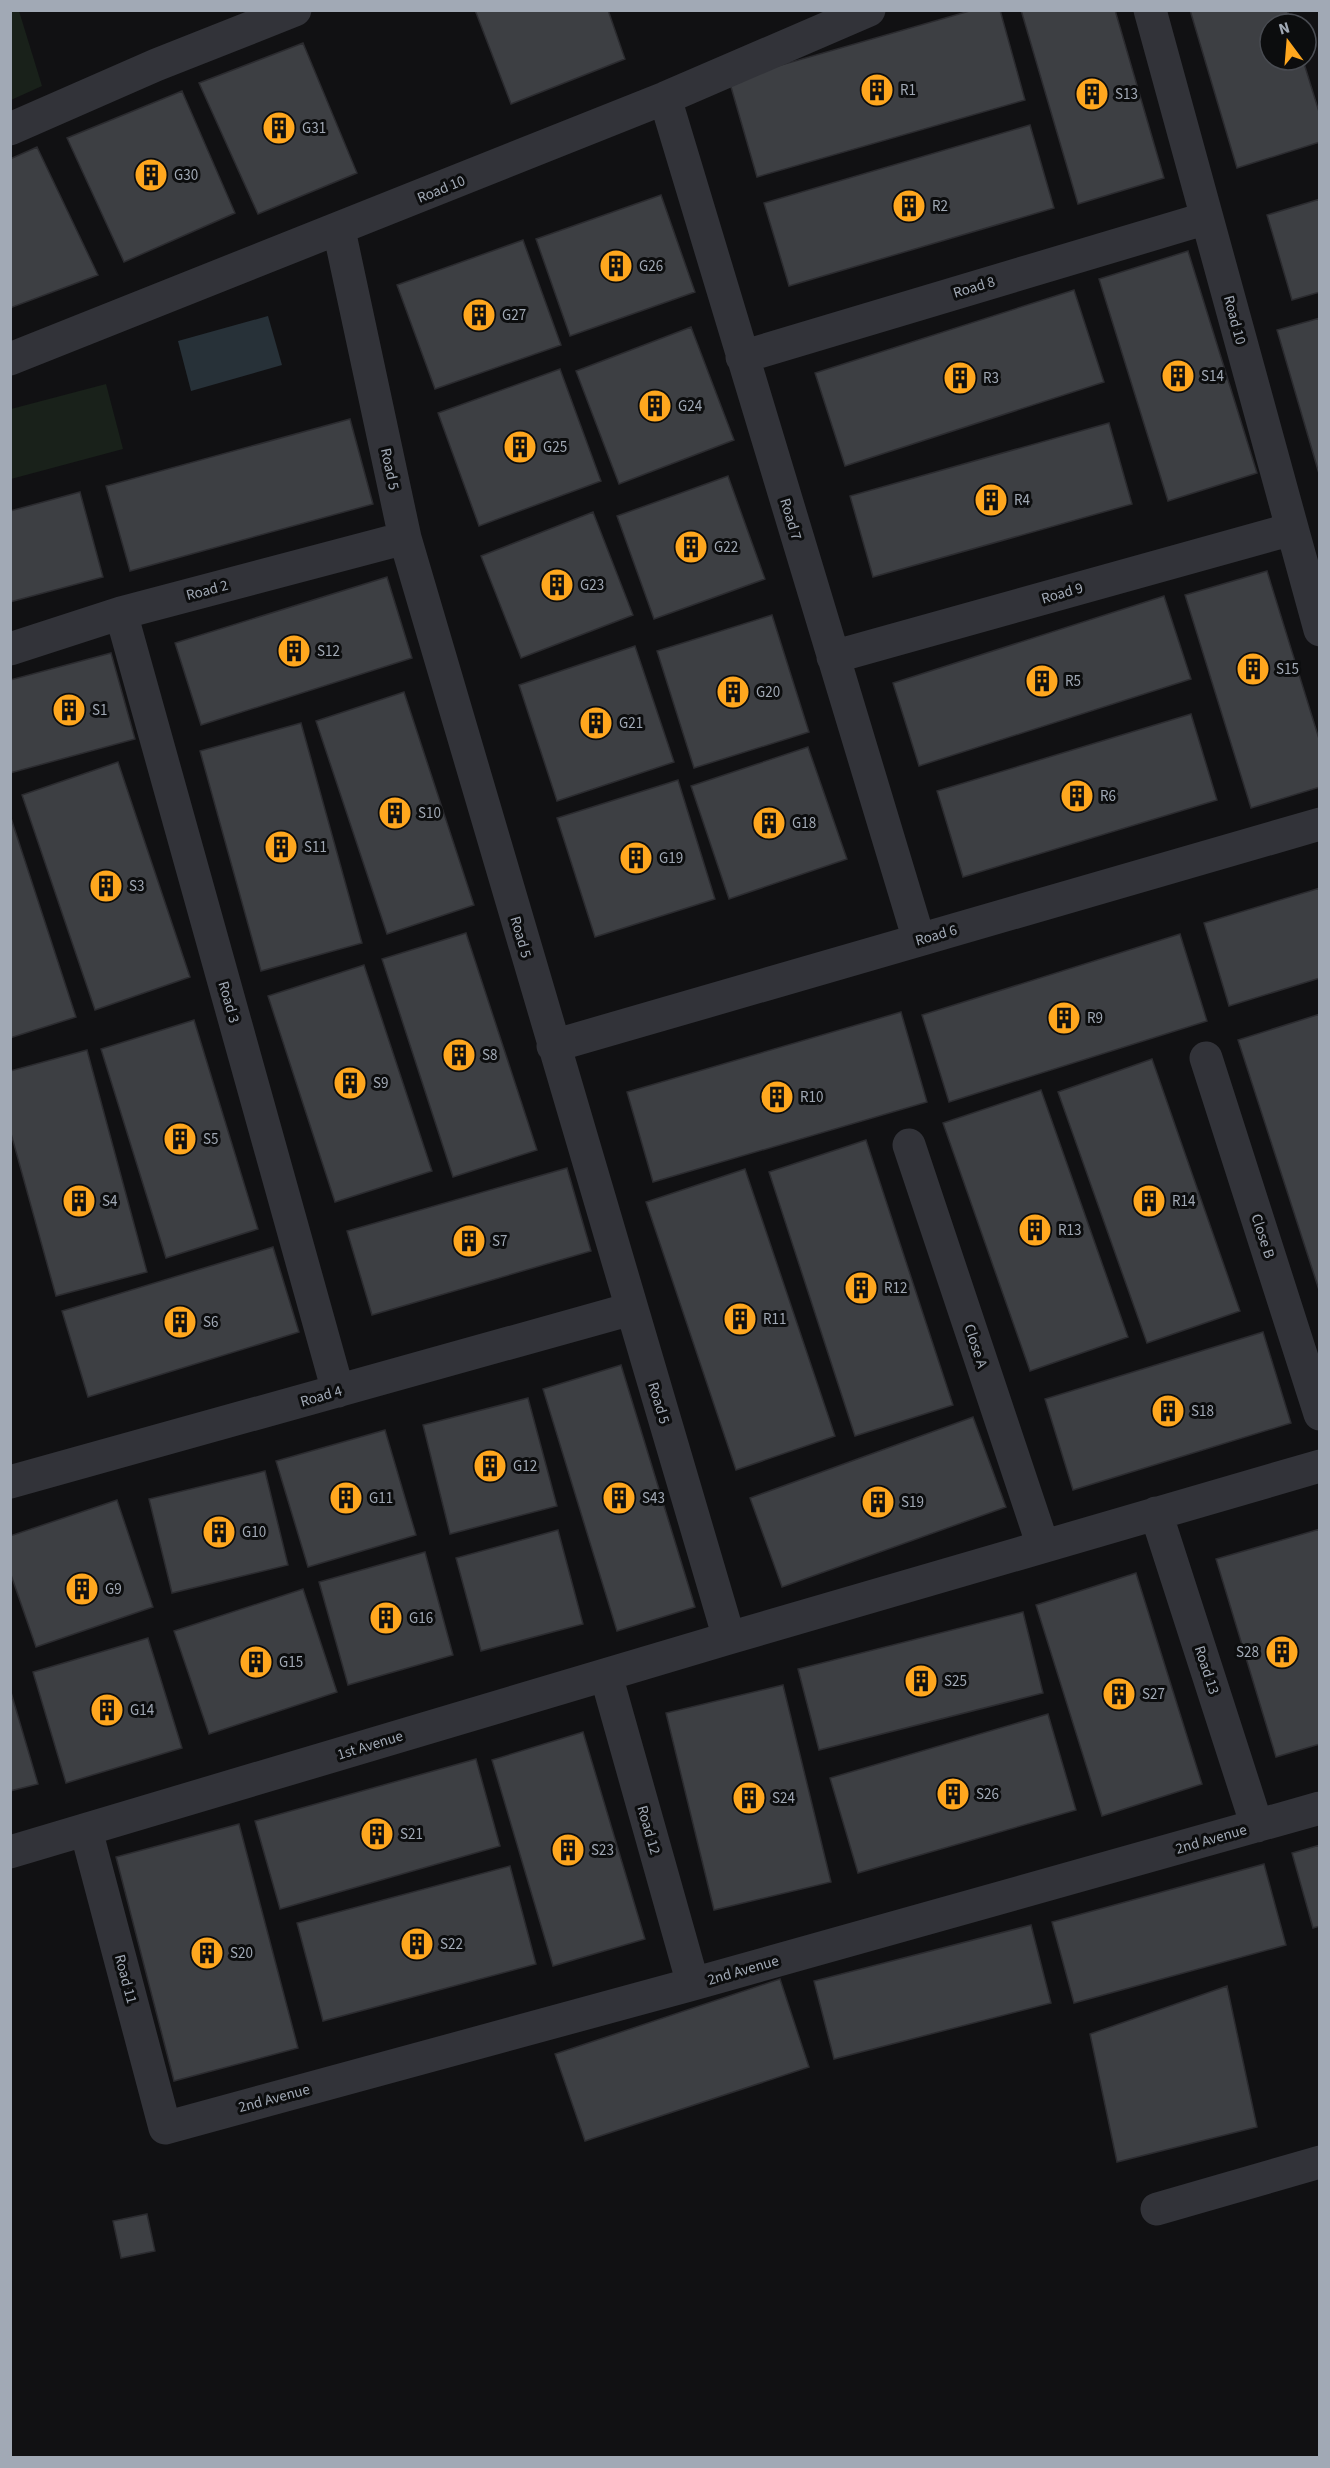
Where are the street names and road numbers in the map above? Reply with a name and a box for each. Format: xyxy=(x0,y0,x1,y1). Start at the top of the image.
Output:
street label: Road 10 xyxy=(414,170,468,209)
street label: Road 8 xyxy=(951,271,998,304)
street label: Road 10 xyxy=(1218,293,1251,347)
street label: Road 5 xyxy=(375,446,404,492)
street label: Road 7 xyxy=(774,496,807,543)
street label: Road 2 xyxy=(184,575,230,606)
street label: Road 9 xyxy=(1039,578,1086,609)
street label: Road 5 xyxy=(505,914,536,961)
street label: Road 6 xyxy=(913,920,960,951)
street label: Road 3 xyxy=(213,979,244,1026)
street label: Close B xyxy=(1245,1211,1280,1261)
street label: Close A xyxy=(959,1321,993,1372)
street label: Road 4 xyxy=(298,1380,345,1412)
street label: Road 5 xyxy=(642,1380,675,1427)
street label: Road 13 xyxy=(1189,1643,1224,1697)
street label: 1st Avenue xyxy=(335,1726,406,1765)
street label: Road 12 xyxy=(632,1803,666,1857)
street label: 2nd Avenue xyxy=(1173,1819,1249,1860)
street label: 2nd Avenue xyxy=(705,1950,781,1991)
street label: Road 11 xyxy=(109,1952,142,2006)
street label: 2nd Avenue xyxy=(236,2079,312,2118)

